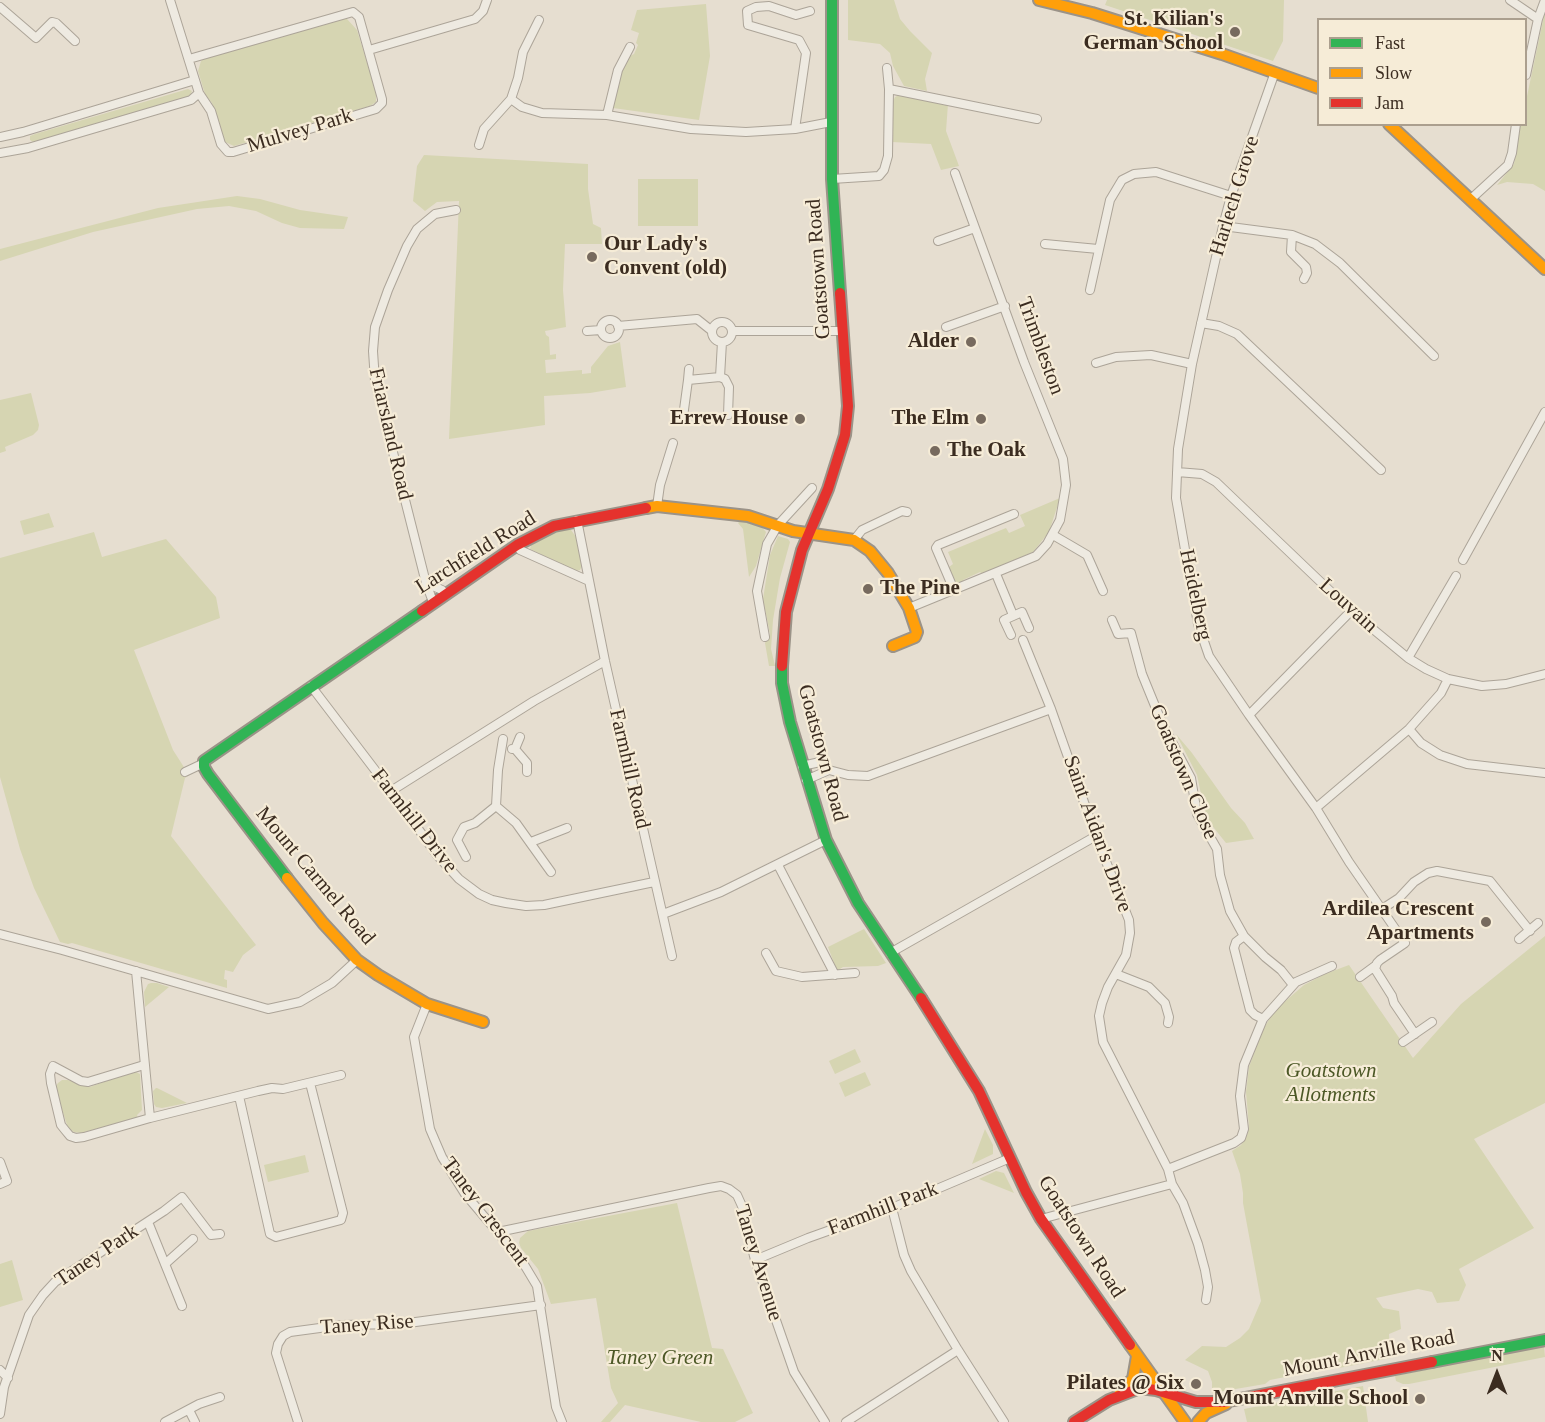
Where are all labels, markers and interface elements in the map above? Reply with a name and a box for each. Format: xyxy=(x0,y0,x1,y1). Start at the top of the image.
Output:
place label: St. Kilian's German School xyxy=(1084,7,1223,57)
legend xyxy=(1317,18,1527,126)
marker: St. Kilian's German School xyxy=(1228,25,1242,39)
text: Fast xyxy=(1375,33,1405,53)
text: Slow xyxy=(1375,63,1412,83)
text: Jam xyxy=(1375,93,1404,113)
street label: Mulvey Park xyxy=(244,103,356,159)
street label: Harlech Grove xyxy=(1205,133,1265,259)
street label: Goatstown Road xyxy=(802,198,836,340)
place label: Our Lady's Convent (old) xyxy=(604,232,727,282)
marker: Our Lady's Convent (old) xyxy=(585,250,599,264)
street label: Trimbleston xyxy=(1011,294,1069,398)
place label: Alder xyxy=(908,329,959,355)
marker: Alder xyxy=(964,335,978,349)
street label: Friarsland Road xyxy=(363,366,417,502)
place label: Errew House xyxy=(670,406,788,432)
place label: The Elm xyxy=(891,406,969,432)
marker: Errew House xyxy=(793,412,807,426)
marker: The Elm xyxy=(974,412,988,426)
place label: The Oak xyxy=(947,438,1026,464)
marker: The Oak xyxy=(928,444,942,458)
street label: Larchfield Road xyxy=(411,506,541,600)
street label: Heidelberg xyxy=(1173,547,1217,643)
street label: Louvain xyxy=(1314,573,1382,639)
place label: The Pine xyxy=(880,576,960,602)
marker: The Pine xyxy=(861,582,875,596)
street label: Goatstown Road xyxy=(792,682,852,824)
street label: Goatstown Close xyxy=(1143,701,1223,843)
street label: Farmhill Road xyxy=(603,707,655,831)
street label: Saint Aidan's Drive xyxy=(1057,752,1137,916)
street label: Farmhill Drive xyxy=(365,764,463,878)
street label: Mount Carmel Road xyxy=(250,802,380,950)
place label: Ardilea Crescent Apartments xyxy=(1322,897,1474,947)
marker: Ardilea Crescent Apartments xyxy=(1479,915,1493,929)
park label: Goatstown Allotments xyxy=(1285,1058,1377,1108)
street label: Taney Crescent xyxy=(436,1153,534,1271)
street label: Goatstown Road xyxy=(1032,1171,1130,1303)
street label: Farmhill Park xyxy=(824,1176,942,1242)
street label: Taney Avenue xyxy=(728,1202,788,1324)
street label: Taney Park xyxy=(51,1219,143,1293)
street label: Taney Rise xyxy=(319,1309,415,1341)
street label: Mount Anville Road xyxy=(1281,1325,1457,1383)
north arrow xyxy=(1467,1344,1527,1404)
park label: Taney Green xyxy=(607,1345,713,1371)
text: N xyxy=(1491,1347,1503,1364)
place label: Pilates @ Six xyxy=(1066,1371,1184,1397)
marker: Pilates @ Six xyxy=(1189,1377,1203,1391)
place label: Mount Anville School xyxy=(1213,1386,1408,1412)
marker: Mount Anville School xyxy=(1413,1392,1427,1406)

